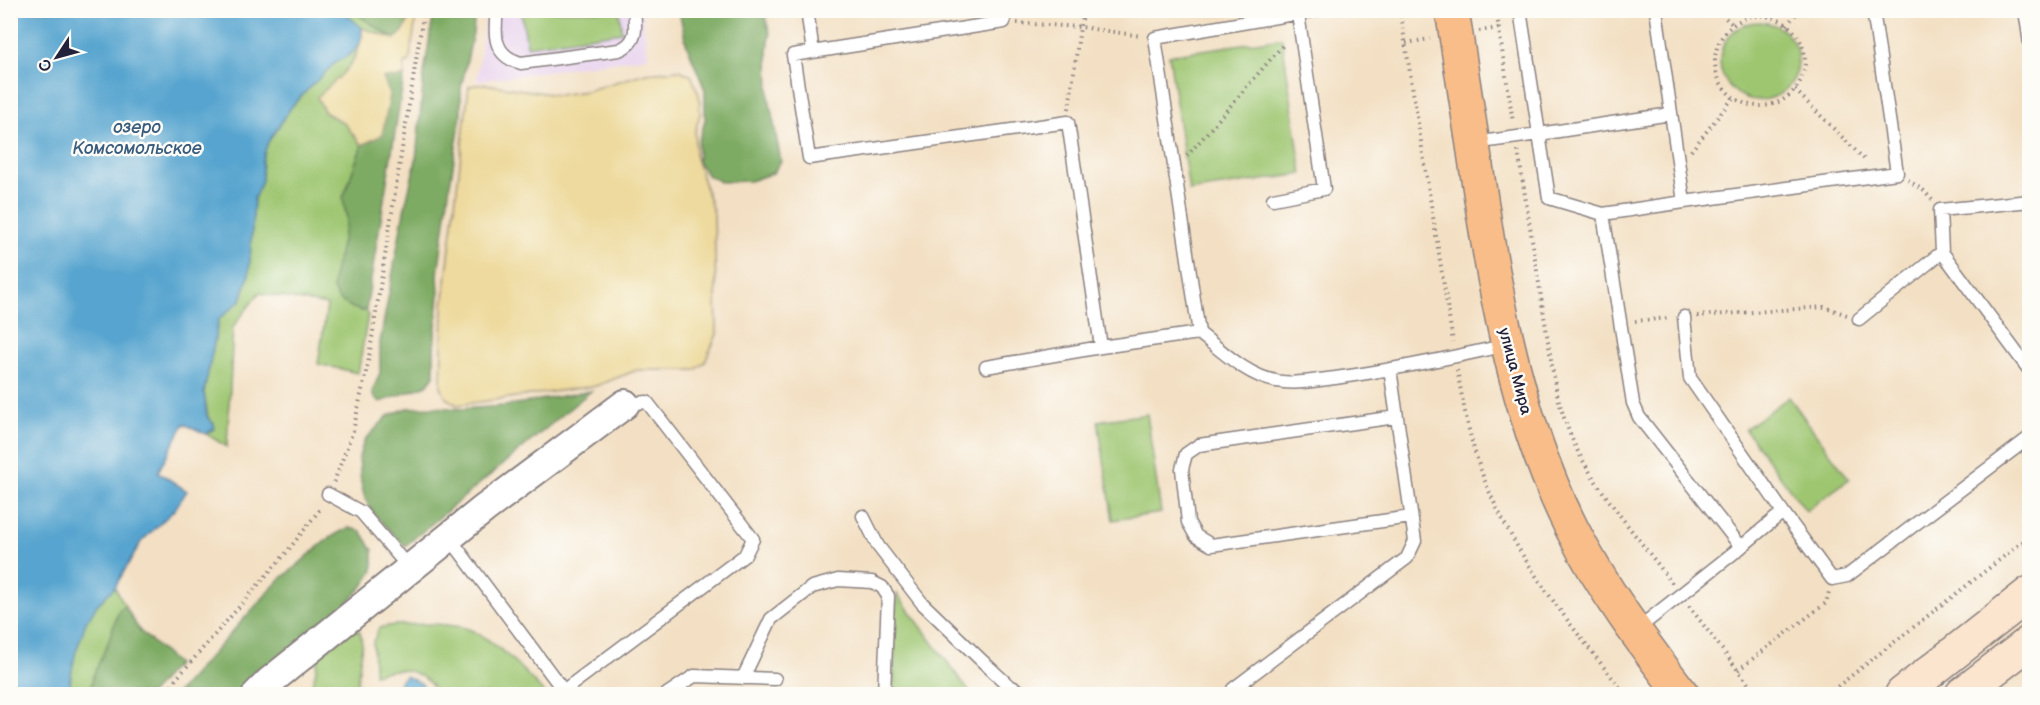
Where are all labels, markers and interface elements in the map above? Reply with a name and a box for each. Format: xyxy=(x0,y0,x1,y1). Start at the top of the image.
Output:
north arrow xyxy=(27,27,87,87)
text: С xyxy=(35,55,57,75)
water label: озеро Комсомольское xyxy=(72,117,202,159)
street label: улица Мира xyxy=(1494,326,1535,418)

